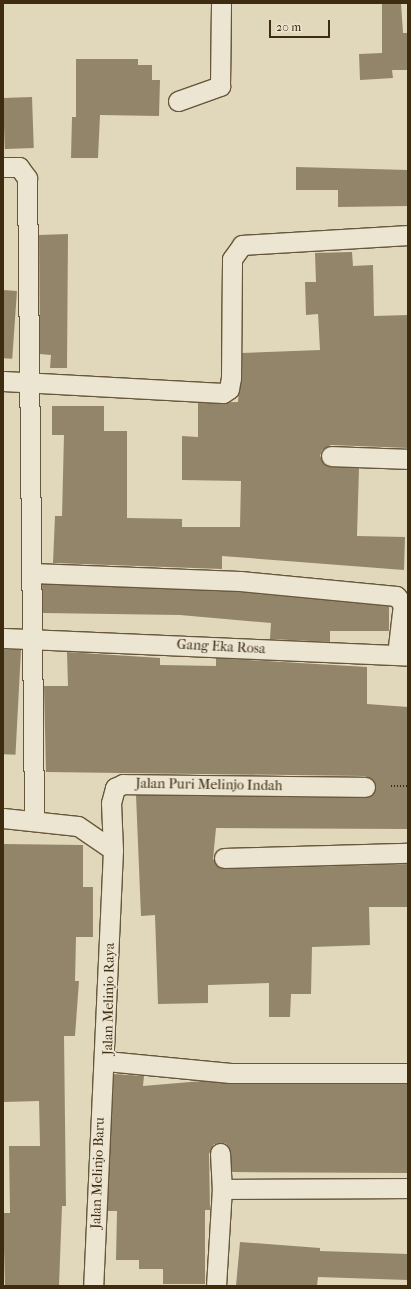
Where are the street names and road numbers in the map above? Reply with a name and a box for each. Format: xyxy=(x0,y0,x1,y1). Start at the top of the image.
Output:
street label: Gang Eka Rosa xyxy=(176,636,266,658)
street label: Jalan Puri Melinjo Indah xyxy=(135,775,283,795)
street label: Jalan Melinjo Raya xyxy=(100,943,118,1055)
street label: Jalan Melinjo Baru xyxy=(88,1117,108,1229)

